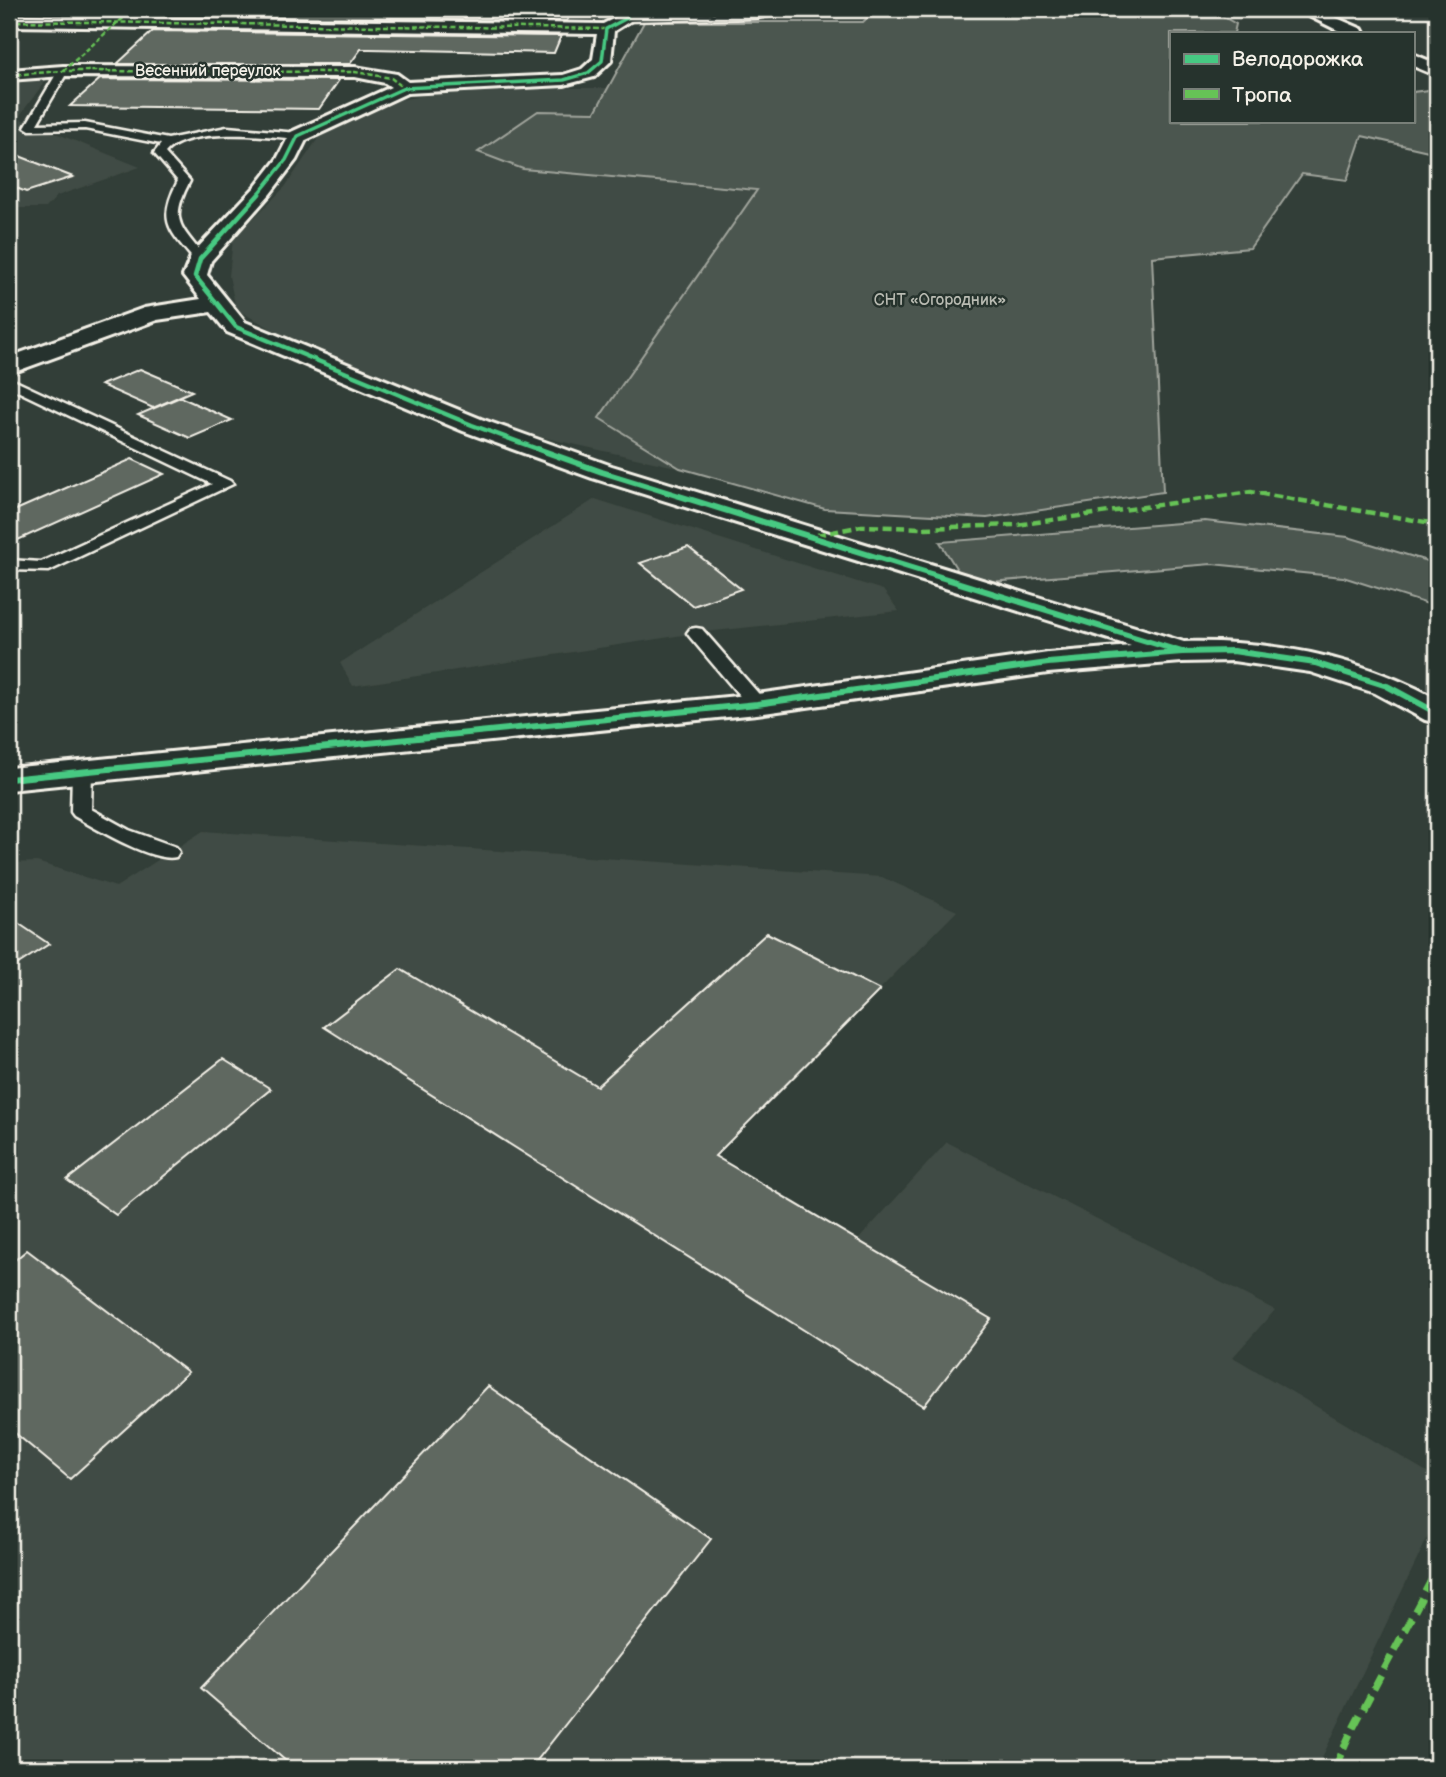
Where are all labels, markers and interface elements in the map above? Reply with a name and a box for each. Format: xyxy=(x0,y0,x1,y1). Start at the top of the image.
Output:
legend xyxy=(1170,32,1414,122)
text: Велодорожка xyxy=(1232,47,1364,72)
street label: Весенний переулок xyxy=(135,62,281,81)
text: Тропа xyxy=(1232,83,1292,108)
park label: СНТ «Огородник» xyxy=(874,291,1006,310)

